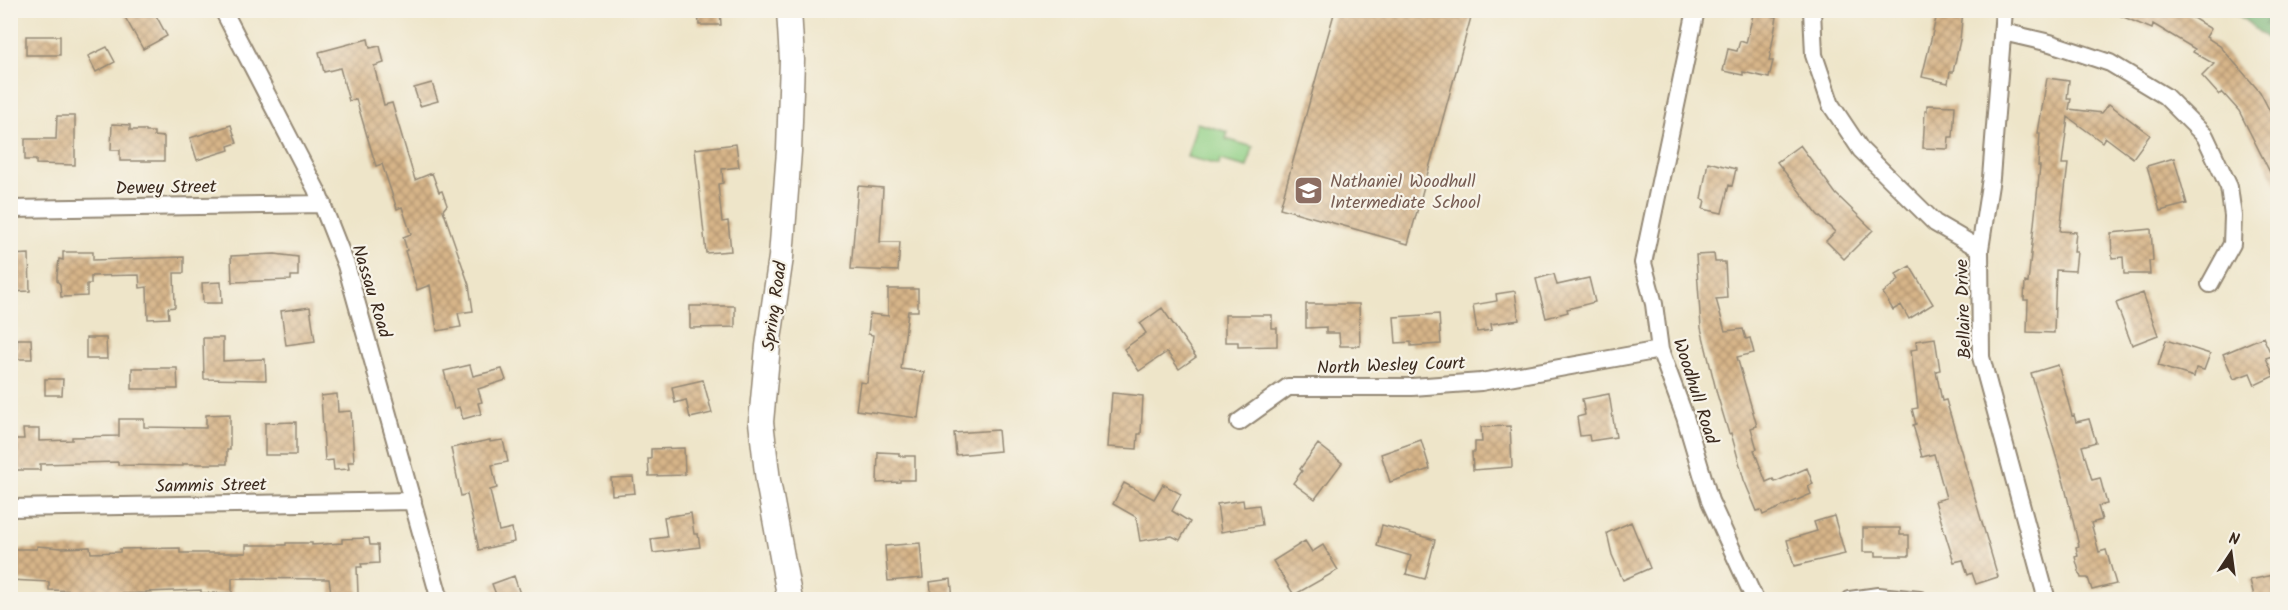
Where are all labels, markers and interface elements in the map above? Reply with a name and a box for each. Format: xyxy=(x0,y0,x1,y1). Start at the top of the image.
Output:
place label: Nathaniel Woodhull Intermediate School xyxy=(1330,168,1481,218)
street label: Dewey Street xyxy=(115,173,218,204)
school or university icon: Nathaniel Woodhull Intermediate School xyxy=(1293,175,1325,207)
street label: Nassau Road xyxy=(343,241,399,343)
street label: Spring Road xyxy=(755,259,796,353)
street label: Bellaire Drive xyxy=(1948,259,1981,359)
street label: Woodhull Road xyxy=(1664,335,1726,449)
street label: North Wesley Court xyxy=(1316,349,1467,384)
street label: Sammis Street xyxy=(155,471,268,502)
north arrow xyxy=(2201,523,2261,583)
text: N xyxy=(2226,527,2242,553)

